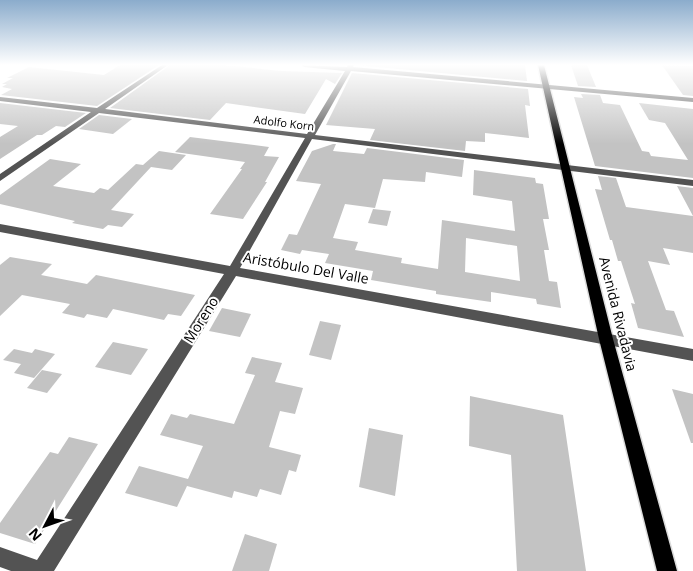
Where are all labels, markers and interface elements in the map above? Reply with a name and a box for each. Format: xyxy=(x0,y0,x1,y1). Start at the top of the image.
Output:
street label: Adolfo Korn xyxy=(253,111,315,134)
street label: Aristóbulo Del Valle xyxy=(242,247,370,288)
street label: Avenida Rivadavia xyxy=(595,255,642,373)
street label: Moreno xyxy=(179,293,222,347)
north arrow xyxy=(20,501,70,551)
text: N xyxy=(24,524,46,545)

